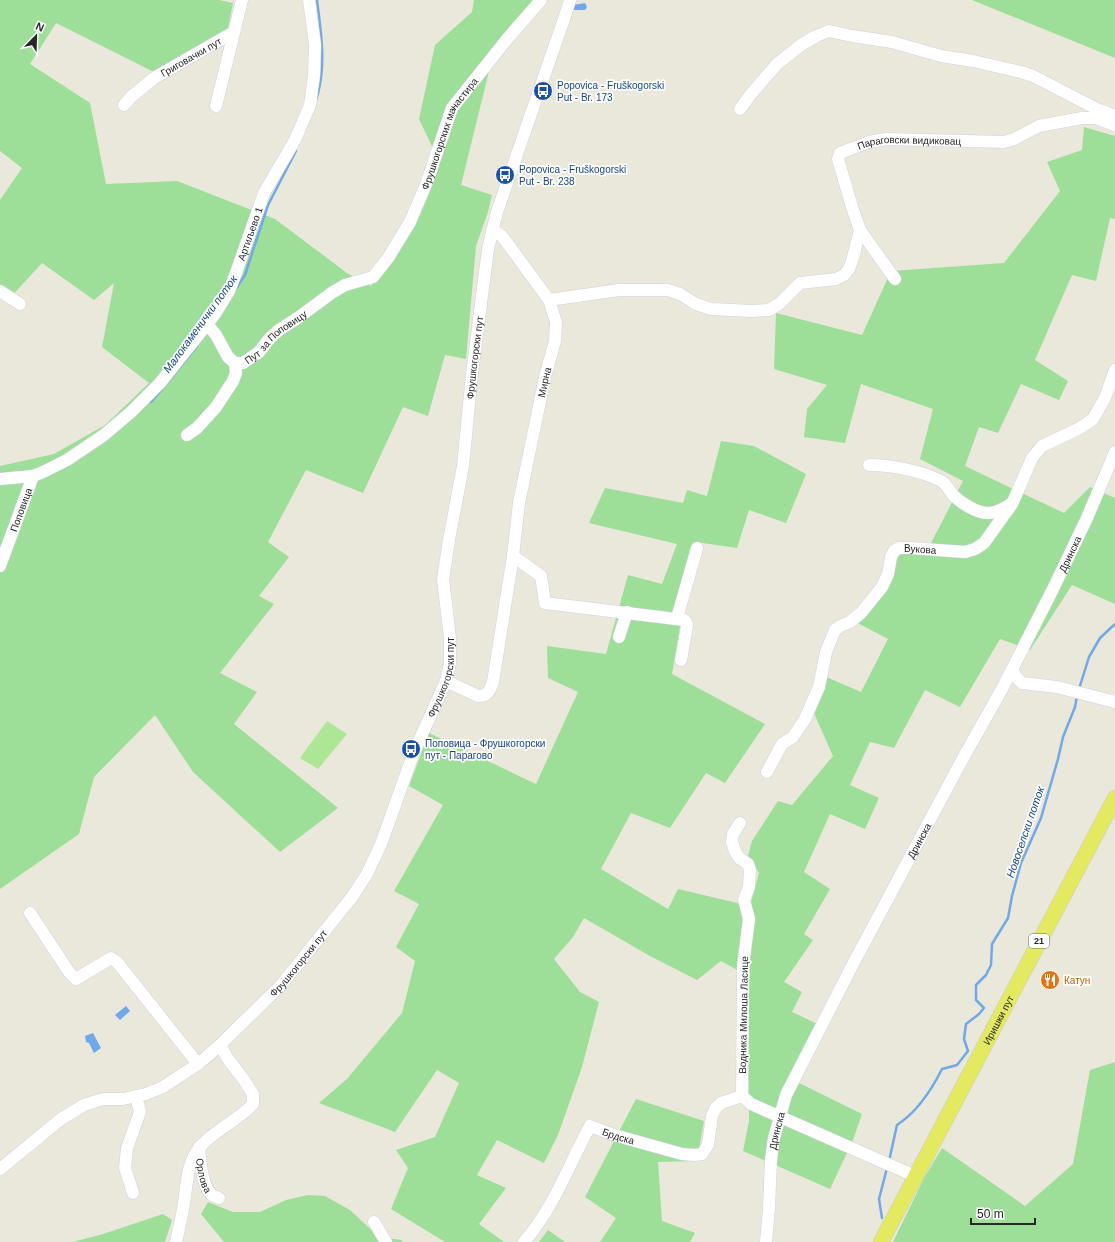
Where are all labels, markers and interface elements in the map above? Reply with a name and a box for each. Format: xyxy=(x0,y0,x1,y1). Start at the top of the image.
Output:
north arrow xyxy=(16,16,56,56)
text: N xyxy=(34,20,46,34)
street label: Григовачки пут xyxy=(159,35,224,79)
street label: Фрушкогорских манастира xyxy=(419,75,480,192)
bus stop icon: Popovica - Fruškogorski Put - Br. 173 xyxy=(532,80,554,102)
place label: Popovica - Fruškogorski Put - Br. 173 xyxy=(557,80,664,103)
street label: Параговски видиковац xyxy=(856,134,962,152)
bus stop icon: Popovica - Fruškogorski Put - Br. 238 xyxy=(494,164,516,186)
place label: Popovica - Fruškogorski Put - Br. 238 xyxy=(519,164,626,187)
street label: Артиљево 1 xyxy=(236,205,265,262)
water label: Малокаменички поток xyxy=(161,272,240,375)
street label: Пут за Поповицу xyxy=(243,308,309,366)
street label: Фрушкогорски пут xyxy=(465,315,485,400)
street label: Мирна xyxy=(536,366,554,398)
street label: Поповица xyxy=(8,486,34,533)
street label: Дринска xyxy=(1057,534,1084,574)
street label: Вукова xyxy=(904,543,937,556)
street label: Фрушкогорски пут xyxy=(425,637,456,719)
bus stop icon: Поповица - Фрушкогорски пут - Парагово xyxy=(400,738,422,760)
place label: Поповица - Фрушкогорски пут - Парагово xyxy=(425,738,545,761)
water label: Новоселски поток xyxy=(1004,784,1046,879)
street label: Дринска xyxy=(905,821,934,861)
street label: Фрушкогорски пут xyxy=(268,927,330,999)
road number: 21 xyxy=(1029,934,1049,948)
street label: Водника Милоша Ласице xyxy=(737,956,750,1074)
restaurant icon: Катун xyxy=(1039,969,1061,991)
place label: Катун xyxy=(1064,975,1090,986)
street label: Иришки пут xyxy=(981,993,1016,1047)
street label: Дринска xyxy=(767,1110,787,1150)
street label: Брдска xyxy=(601,1126,636,1147)
street label: Орлова xyxy=(194,1158,214,1196)
scale bar xyxy=(971,1200,1035,1226)
text: 50 m xyxy=(977,1207,1004,1221)

